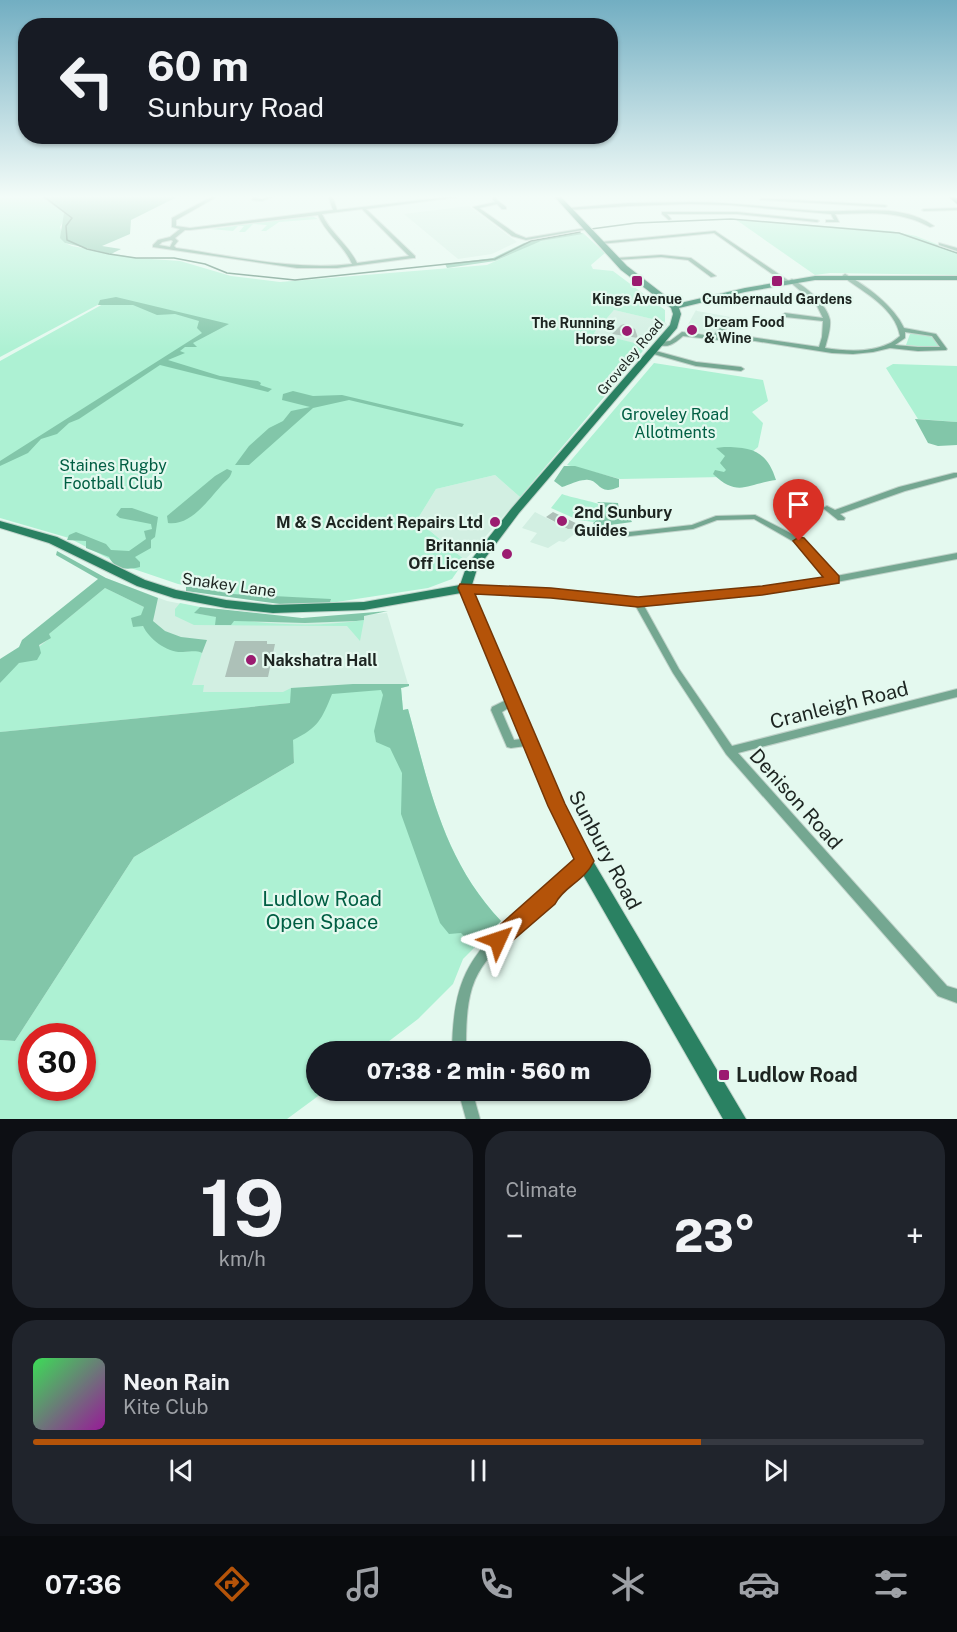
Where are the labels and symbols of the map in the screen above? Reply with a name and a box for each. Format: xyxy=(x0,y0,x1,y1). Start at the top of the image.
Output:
marker: Kings Avenue xyxy=(630,274,644,288)
marker: Cumbernauld Gardens xyxy=(770,274,784,288)
place label: Kings Avenue xyxy=(592,291,682,307)
place label: Cumbernauld Gardens xyxy=(702,291,852,307)
place label: Dream Food & Wine xyxy=(704,314,784,346)
place label: The Running Horse xyxy=(531,315,615,347)
street label: Groveley Road xyxy=(594,316,666,398)
marker: Dream Food & Wine xyxy=(685,323,699,337)
marker: The Running Horse xyxy=(620,324,634,338)
park label: Groveley Road Allotments xyxy=(621,405,729,442)
park label: Staines Rugby Football Club xyxy=(59,456,167,493)
pin xyxy=(773,479,824,541)
place label: 2nd Sunbury Guides xyxy=(574,503,672,540)
place label: M & S Accident Repairs Ltd xyxy=(276,513,483,532)
marker: 2nd Sunbury Guides xyxy=(555,514,569,528)
marker: M & S Accident Repairs Ltd xyxy=(488,515,502,529)
place label: Britannia Off License xyxy=(408,536,495,573)
marker: Britannia Off License xyxy=(500,547,514,561)
street label: Snakey Lane xyxy=(181,569,277,601)
place label: Nakshatra Hall xyxy=(263,651,378,670)
marker: Nakshatra Hall xyxy=(244,653,258,667)
street label: Cranleigh Road xyxy=(767,676,911,734)
street label: Denison Road xyxy=(745,744,847,854)
street label: Sunbury Road xyxy=(564,786,646,914)
park label: Ludlow Road Open Space xyxy=(262,887,382,934)
position arrow xyxy=(466,908,530,972)
speed limit sign: 30 xyxy=(18,1023,96,1101)
place label: Ludlow Road xyxy=(736,1063,858,1087)
marker: Ludlow Road xyxy=(717,1068,731,1082)

